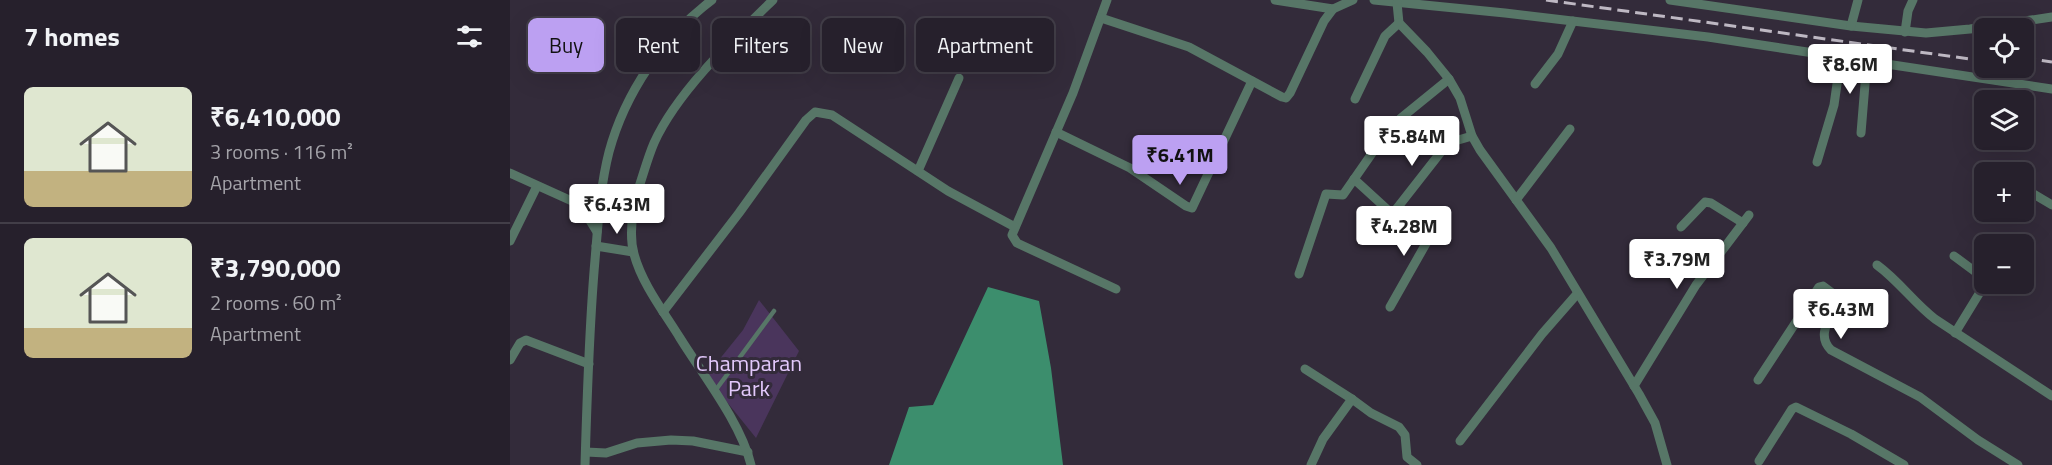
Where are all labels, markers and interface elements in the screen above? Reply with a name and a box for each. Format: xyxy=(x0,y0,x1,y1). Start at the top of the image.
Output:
text: 7 homes xyxy=(24,17,120,56)
chip: Buy xyxy=(528,18,604,72)
chip: Rent xyxy=(616,18,700,72)
chip: Filters xyxy=(712,18,810,72)
chip: New xyxy=(822,18,904,72)
chip: Apartment xyxy=(916,18,1054,72)
map controls xyxy=(1974,18,2034,294)
button: locate xyxy=(1974,18,2034,78)
icon: filters xyxy=(453,20,486,53)
pin: ₹8.6M xyxy=(1808,44,1892,95)
text: ₹8.6M xyxy=(1822,48,1878,79)
button: layers xyxy=(1974,90,2034,150)
text: ₹6,410,000 xyxy=(210,97,340,136)
icon: home xyxy=(72,111,144,183)
pin: ₹5.84M xyxy=(1363,116,1461,167)
text: ₹5.84M xyxy=(1378,120,1446,151)
pin: ₹6.41M xyxy=(1131,135,1229,186)
text: 3 rooms · 116 m² xyxy=(210,136,353,167)
text: ₹6.41M xyxy=(1146,139,1214,170)
button: + xyxy=(1974,162,2034,222)
text: Apartment xyxy=(210,167,301,198)
pin: ₹6.43M xyxy=(568,184,666,235)
text: ₹6.43M xyxy=(583,188,651,219)
pin: ₹4.28M xyxy=(1355,206,1453,257)
text: ₹4.28M xyxy=(1370,210,1438,241)
button: − xyxy=(1974,234,2034,294)
pin: ₹3.79M xyxy=(1628,239,1726,290)
text: ₹3.79M xyxy=(1643,243,1711,274)
text: ₹3,790,000 xyxy=(210,248,340,287)
icon: home xyxy=(72,262,144,334)
text: 2 rooms · 60 m² xyxy=(210,287,342,318)
pin: ₹6.43M xyxy=(1792,289,1890,340)
text: ₹6.43M xyxy=(1807,293,1875,324)
text: Apartment xyxy=(210,318,301,349)
park label: Champaran Park xyxy=(696,346,802,405)

